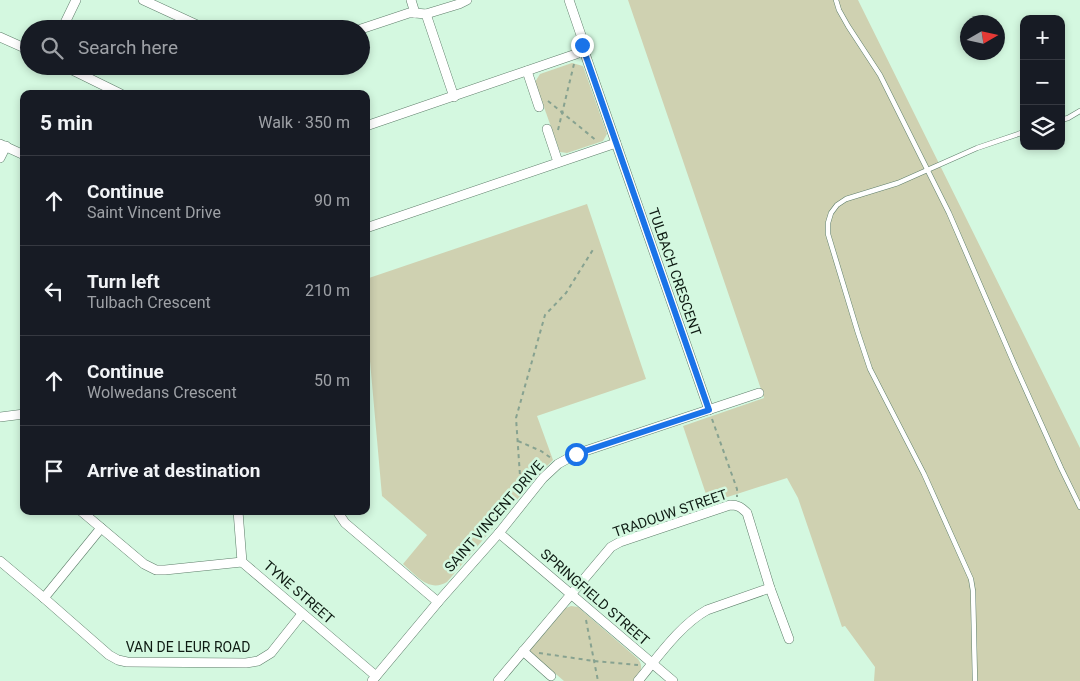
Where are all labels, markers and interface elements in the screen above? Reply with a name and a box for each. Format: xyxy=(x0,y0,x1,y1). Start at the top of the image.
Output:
north arrow xyxy=(960,15,1005,60)
map controls xyxy=(1020,15,1065,150)
button: + xyxy=(1020,15,1065,60)
search box xyxy=(20,20,370,75)
icon: search xyxy=(38,34,66,62)
route end xyxy=(571,34,594,57)
text: Search here xyxy=(78,36,178,59)
button: − xyxy=(1020,60,1065,105)
button: layers xyxy=(1020,105,1065,150)
text: 5 min xyxy=(40,111,93,135)
text: Walk · 350 m xyxy=(258,113,350,132)
text: Continue xyxy=(87,180,164,203)
icon: ahead xyxy=(40,187,68,215)
text: 90 m xyxy=(314,191,350,210)
text: Saint Vincent Drive xyxy=(87,203,221,222)
street label: TULBACH CRESCENT xyxy=(646,206,705,339)
text: Turn left xyxy=(87,270,160,293)
icon: left xyxy=(40,277,68,305)
text: 210 m xyxy=(305,281,350,300)
text: Tulbach Crescent xyxy=(87,293,211,312)
text: Continue xyxy=(87,360,164,383)
icon: ahead xyxy=(40,367,68,395)
text: 50 m xyxy=(314,371,350,390)
text: Wolwedans Crescent xyxy=(87,383,237,402)
route start xyxy=(565,443,588,466)
icon: arrive xyxy=(40,457,68,485)
street label: SAINT VINCENT DRIVE xyxy=(441,457,547,575)
text: Arrive at destination xyxy=(87,459,260,482)
street label: TRADOUW STREET xyxy=(611,486,730,540)
street label: SPRINGFIELD STREET xyxy=(537,546,653,649)
street label: TYNE STREET xyxy=(261,557,338,627)
street label: VAN DE LEUR ROAD xyxy=(126,639,250,655)

